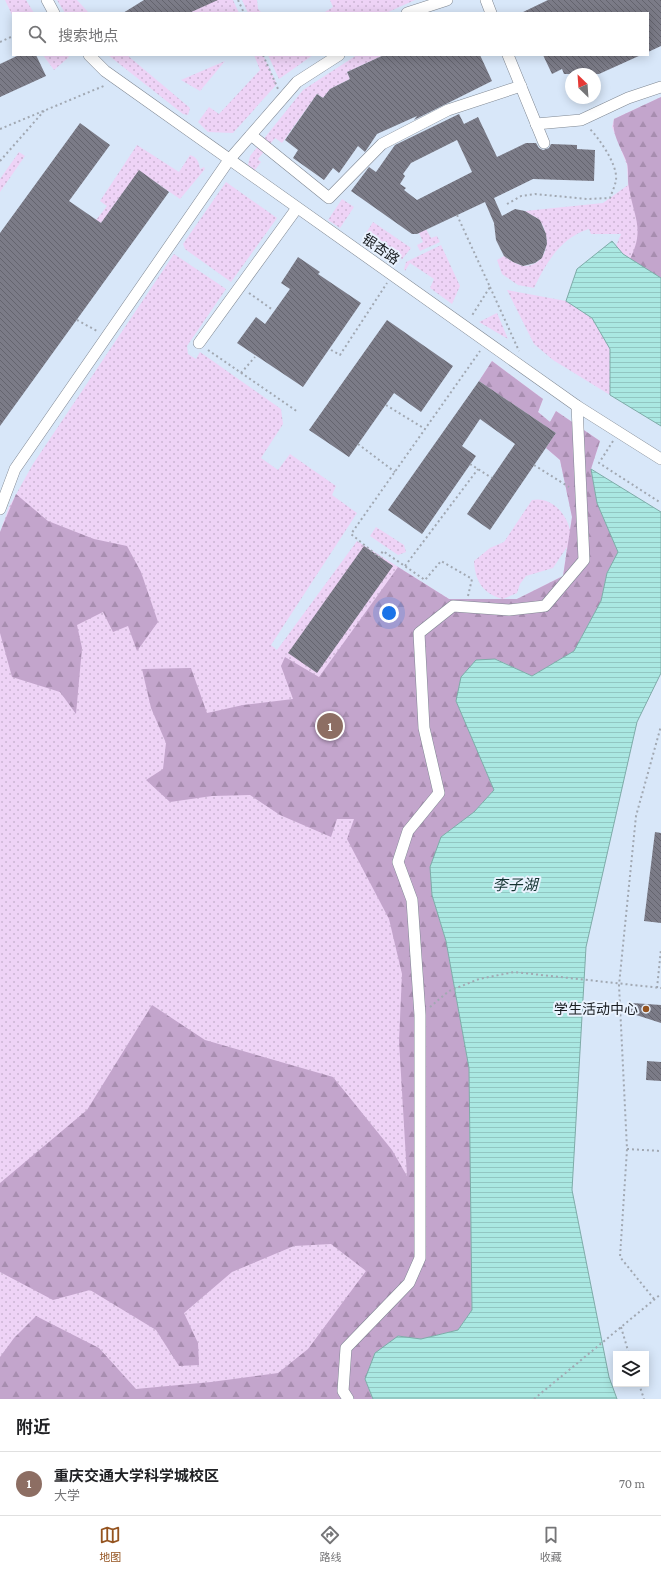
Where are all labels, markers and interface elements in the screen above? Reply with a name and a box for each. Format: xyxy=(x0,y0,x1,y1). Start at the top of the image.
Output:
search box xyxy=(12,12,649,56)
icon: search xyxy=(26,23,48,45)
text: 搜索地点 xyxy=(58,28,118,44)
north arrow xyxy=(565,68,601,104)
street label: 银杏路 xyxy=(359,230,403,268)
your location xyxy=(379,603,399,623)
pin: 1 xyxy=(317,711,343,741)
water label: 李子湖 xyxy=(492,877,539,893)
place label: 学生活动中心 xyxy=(554,1001,638,1017)
marker: 学生活动中心 xyxy=(641,1004,651,1014)
map controls xyxy=(613,1351,649,1387)
button: layers xyxy=(613,1351,649,1387)
text: 附近 xyxy=(16,1418,50,1437)
text: 重庆交通大学科学城校区 xyxy=(54,1468,219,1484)
text: 1 xyxy=(27,1476,31,1491)
text: 70 m xyxy=(619,1476,645,1491)
text: 大学 xyxy=(54,1488,80,1503)
tab: 地图 xyxy=(99,1524,121,1564)
tab: 路线 xyxy=(319,1524,341,1564)
tab: 收藏 xyxy=(540,1524,562,1564)

